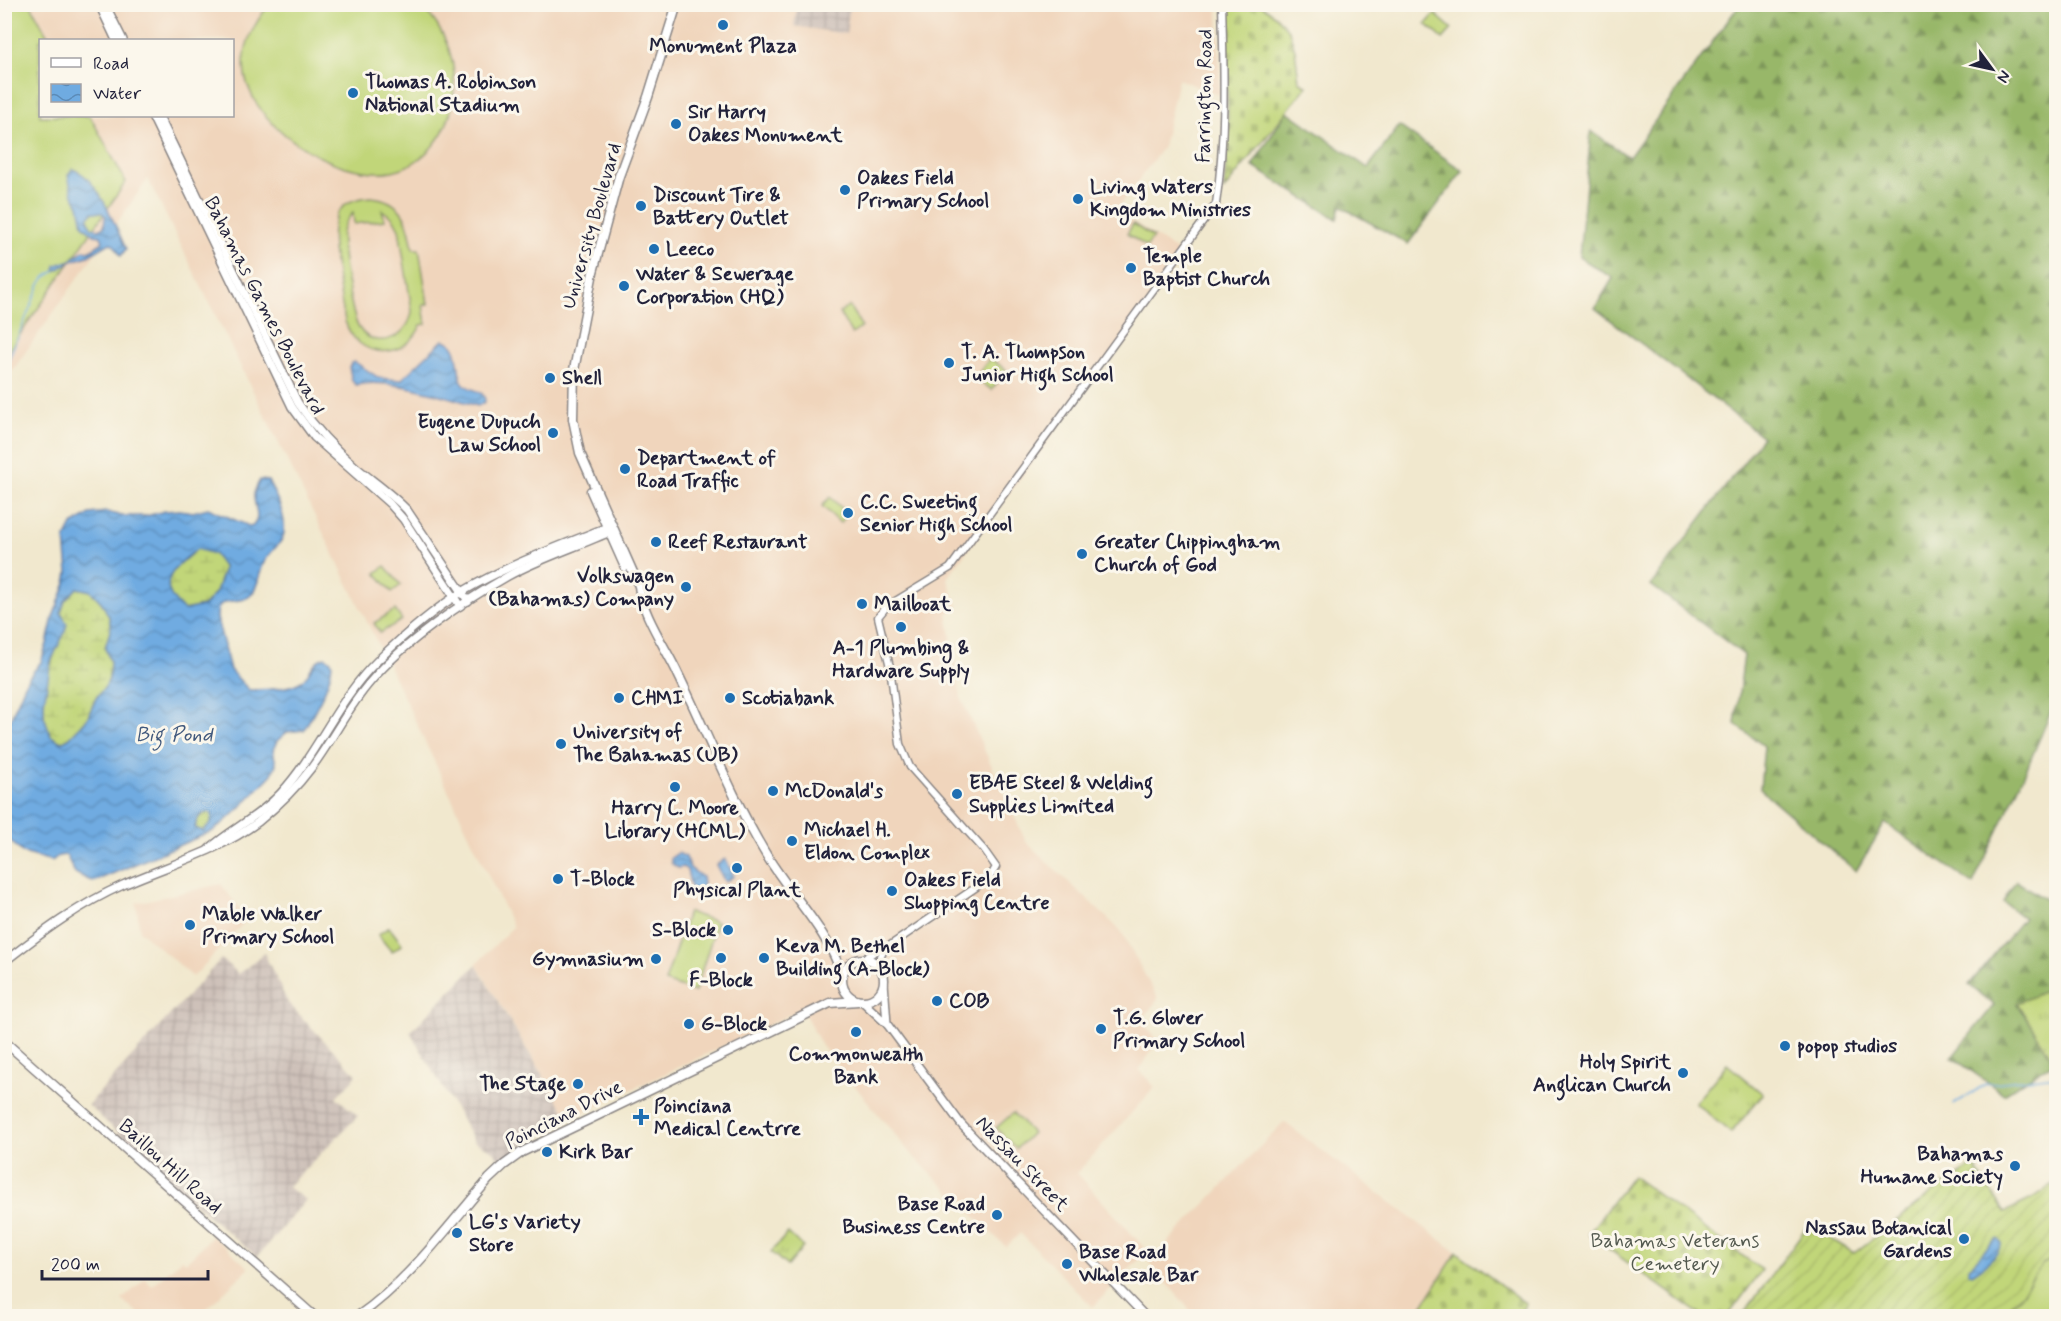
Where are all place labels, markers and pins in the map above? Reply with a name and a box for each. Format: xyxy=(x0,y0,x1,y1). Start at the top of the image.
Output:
marker: Monument Plaza xyxy=(716,18,730,32)
place label: Monument Plaza xyxy=(649,33,797,60)
place label: Thomas A. Robinson National Stadium xyxy=(365,69,537,119)
marker: Thomas A. Robinson National Stadium xyxy=(346,86,360,100)
place label: Sir Harry Oakes Monument xyxy=(688,99,844,149)
marker: Sir Harry Oakes Monument xyxy=(669,117,683,131)
place label: Oakes Field Primary School xyxy=(857,165,989,215)
place label: Living Waters Kingdom Ministries xyxy=(1090,174,1251,226)
place label: Discount Tire & Battery Outlet xyxy=(653,182,789,232)
marker: Oakes Field Primary School xyxy=(838,183,852,197)
marker: Living Waters Kingdom Ministries xyxy=(1071,192,1085,206)
marker: Discount Tire & Battery Outlet xyxy=(634,199,648,213)
place label: Leeco xyxy=(666,236,714,263)
marker: Leeco xyxy=(647,242,661,256)
place label: Temple Baptist Church xyxy=(1143,243,1270,293)
place label: Water & Sewerage Corporation (HQ) xyxy=(635,261,794,311)
marker: Temple Baptist Church xyxy=(1124,261,1138,275)
marker: Water & Sewerage Corporation (HQ) xyxy=(617,279,631,293)
place label: T. A. Thompson Junior High School xyxy=(961,339,1114,391)
marker: T. A. Thompson Junior High School xyxy=(942,356,956,370)
place label: Shell xyxy=(562,365,602,392)
marker: Shell xyxy=(543,371,557,385)
place label: Eugene Dupuch Law School xyxy=(418,409,541,459)
marker: Eugene Dupuch Law School xyxy=(546,426,560,440)
place label: Department of Road Traffic xyxy=(637,445,776,495)
marker: Department of Road Traffic xyxy=(618,462,632,476)
place label: C.C. Sweeting Senior High School xyxy=(860,489,1013,541)
marker: C.C. Sweeting Senior High School xyxy=(841,506,855,520)
place label: Reef Restaurant xyxy=(668,529,808,556)
place label: Greater Chippingham Church of God xyxy=(1094,529,1281,579)
marker: Reef Restaurant xyxy=(649,535,663,549)
marker: Greater Chippingham Church of God xyxy=(1075,547,1089,561)
place label: Volkswagen (Bahamas) Company xyxy=(488,563,674,613)
marker: Volkswagen (Bahamas) Company xyxy=(679,580,693,594)
place label: Mailboat xyxy=(874,591,952,618)
marker: Mailboat xyxy=(855,597,869,611)
marker: A-1 Plumbing & Hardware Supply xyxy=(894,620,908,634)
place label: A-1 Plumbing & Hardware Supply xyxy=(832,635,970,685)
place label: CHMI xyxy=(631,685,683,712)
place label: Scotiabank xyxy=(742,685,834,712)
marker: CHMI xyxy=(612,691,626,705)
marker: Scotiabank xyxy=(723,691,737,705)
place label: University of The Bahamas (UB) xyxy=(573,719,739,769)
marker: University of The Bahamas (UB) xyxy=(554,737,568,751)
place label: EBAE Steel & Welding Supplies Limited xyxy=(969,770,1153,820)
place label: McDonald's xyxy=(785,778,883,805)
marker: Harry C. Moore Library (HCML) xyxy=(668,780,682,794)
marker: McDonald's xyxy=(766,784,780,798)
marker: EBAE Steel & Welding Supplies Limited xyxy=(950,787,964,801)
place label: Harry C. Moore Library (HCML) xyxy=(605,795,746,845)
place label: Michael H. Eldon Complex xyxy=(804,817,930,867)
marker: Michael H. Eldon Complex xyxy=(785,834,799,848)
marker: Physical Plant xyxy=(730,861,744,875)
place label: T-Block xyxy=(570,866,635,893)
place label: Oakes Field Shopping Centre xyxy=(904,867,1049,917)
marker: T-Block xyxy=(551,872,565,886)
place label: Physical Plant xyxy=(673,877,802,904)
marker: Oakes Field Shopping Centre xyxy=(885,884,899,898)
place label: Mable Walker Primary School xyxy=(202,901,334,951)
place label: S-Block xyxy=(652,917,716,944)
marker: Mable Walker Primary School xyxy=(183,918,197,932)
marker: S-Block xyxy=(721,923,735,937)
place label: Keva M. Bethel Building (A-Block) xyxy=(776,933,930,985)
place label: Gymnasium xyxy=(532,946,644,973)
marker: F-Block xyxy=(714,951,728,965)
marker: Keva M. Bethel Building (A-Block) xyxy=(757,951,771,965)
marker: Gymnasium xyxy=(649,952,663,966)
place label: F-Block xyxy=(689,967,753,994)
place label: COB xyxy=(949,988,990,1015)
marker: COB xyxy=(930,994,944,1008)
place label: T.G. Glover Primary School xyxy=(1113,1005,1245,1055)
place label: G-Block xyxy=(701,1011,767,1038)
marker: G-Block xyxy=(682,1017,696,1031)
marker: T.G. Glover Primary School xyxy=(1094,1022,1108,1036)
marker: Commonwealth Bank xyxy=(849,1025,863,1039)
place label: popop studios xyxy=(1797,1033,1897,1060)
marker: popop studios xyxy=(1778,1039,1792,1053)
place label: Commonwealth Bank xyxy=(789,1041,924,1091)
place label: Holy Spirit Anglican Church xyxy=(1533,1049,1672,1101)
marker: Holy Spirit Anglican Church xyxy=(1676,1066,1690,1080)
place label: The Stage xyxy=(479,1071,567,1100)
marker: The Stage xyxy=(571,1077,585,1091)
place label: Poinciana Medical Centrre xyxy=(654,1093,801,1143)
marker: Poinciana Medical Centrre xyxy=(632,1108,650,1126)
place label: Kirk Bar xyxy=(559,1139,633,1166)
place label: Bahamas Humane Society xyxy=(1860,1141,2003,1191)
marker: Kirk Bar xyxy=(540,1145,554,1159)
marker: Bahamas Humane Society xyxy=(2008,1159,2022,1173)
place label: Base Road Business Centre xyxy=(843,1191,985,1241)
marker: Base Road Business Centre xyxy=(990,1208,1004,1222)
place label: LG's Variety Store xyxy=(469,1209,581,1259)
place label: Nassau Botanical Gardens xyxy=(1805,1215,1952,1265)
marker: LG's Variety Store xyxy=(450,1226,464,1240)
marker: Nassau Botanical Gardens xyxy=(1957,1232,1971,1246)
place label: Base Road Wholesale Bar xyxy=(1078,1239,1199,1289)
marker: Base Road Wholesale Bar xyxy=(1060,1257,1074,1271)

